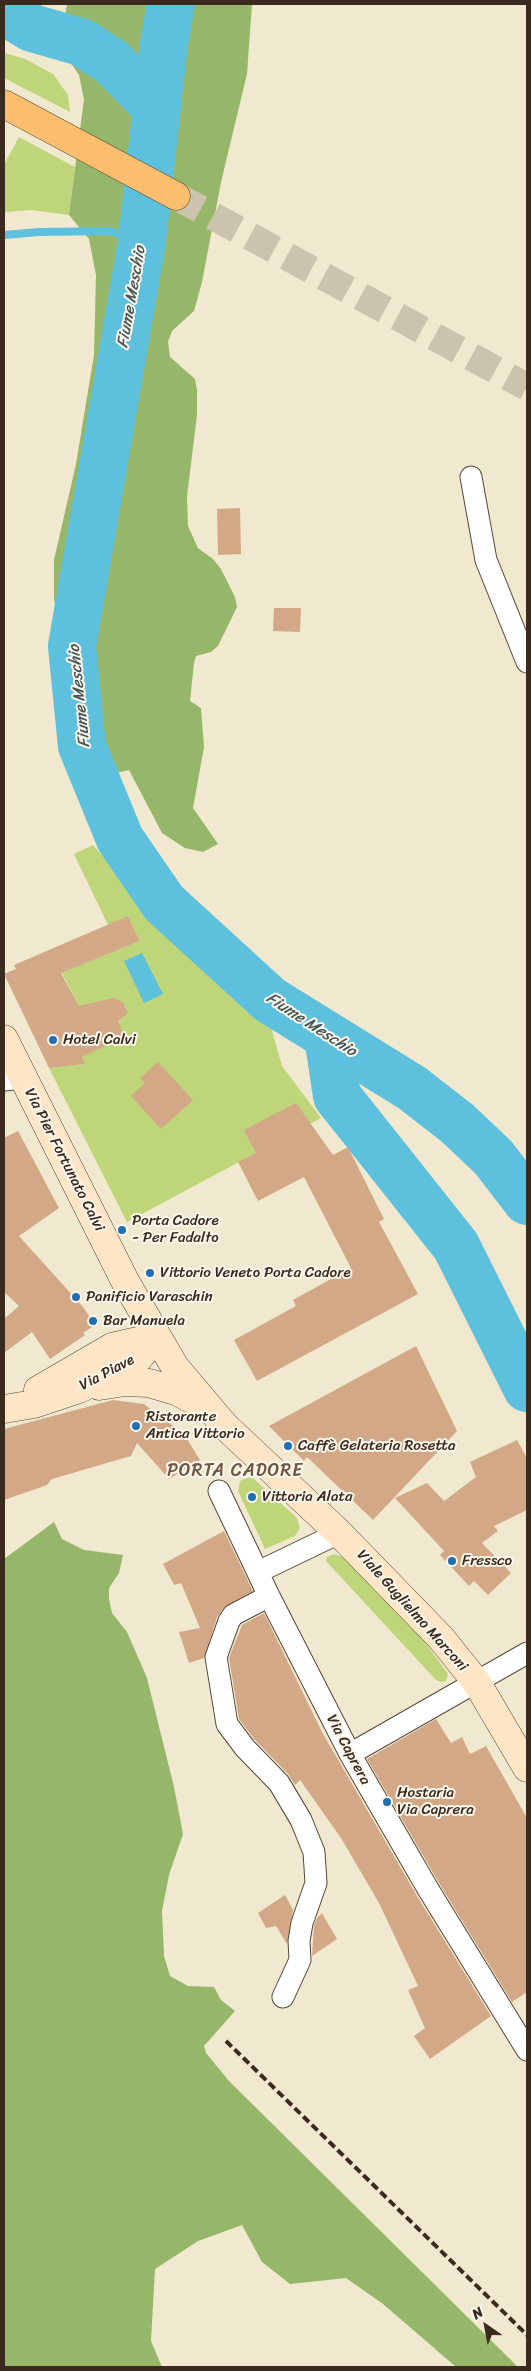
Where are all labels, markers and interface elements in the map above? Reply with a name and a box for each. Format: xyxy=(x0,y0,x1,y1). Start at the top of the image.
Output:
water label: Fiume Meschio xyxy=(114,245,150,349)
water label: Fiume Meschio xyxy=(65,644,95,748)
water label: Fiume Meschio xyxy=(262,989,360,1061)
place label: Hotel Calvi xyxy=(63,1031,136,1049)
marker: Hotel Calvi xyxy=(47,1034,59,1046)
street label: Via Pier Fortunato Calvi xyxy=(20,1086,108,1234)
place label: Porta Cadore - Per Fadalto xyxy=(132,1212,219,1247)
marker: Porta Cadore - Per Fadalto xyxy=(116,1224,128,1236)
place label: Vittorio Veneto Porta Cadore xyxy=(160,1264,351,1282)
marker: Vittorio Veneto Porta Cadore xyxy=(144,1267,156,1279)
place label: Panificio Varaschin xyxy=(86,1288,213,1306)
marker: Panificio Varaschin xyxy=(70,1291,82,1303)
place label: Bar Manuela xyxy=(103,1312,185,1330)
marker: Bar Manuela xyxy=(87,1315,99,1327)
street label: Via Piave xyxy=(77,1351,137,1395)
place label: Ristorante Antica Vittorio xyxy=(146,1408,245,1443)
marker: Ristorante Antica Vittorio xyxy=(130,1420,142,1432)
place label: Caffè Gelateria Rosetta xyxy=(298,1437,455,1455)
marker: Caffè Gelateria Rosetta xyxy=(282,1440,294,1452)
district label: PORTA CADORE xyxy=(166,1460,304,1482)
place label: Vittoria Alata xyxy=(262,1488,353,1506)
marker: Vittoria Alata xyxy=(246,1491,258,1503)
street label: Viale Guglielmo Marconi xyxy=(353,1547,471,1675)
place label: Fressco xyxy=(462,1552,512,1570)
marker: Fressco xyxy=(446,1555,458,1567)
street label: Via Caprera xyxy=(322,1712,374,1788)
place label: Hostaria Via Caprera xyxy=(397,1784,474,1819)
marker: Hostaria Via Caprera xyxy=(381,1796,393,1808)
text: N xyxy=(467,2300,488,2326)
north arrow xyxy=(461,2301,511,2351)

